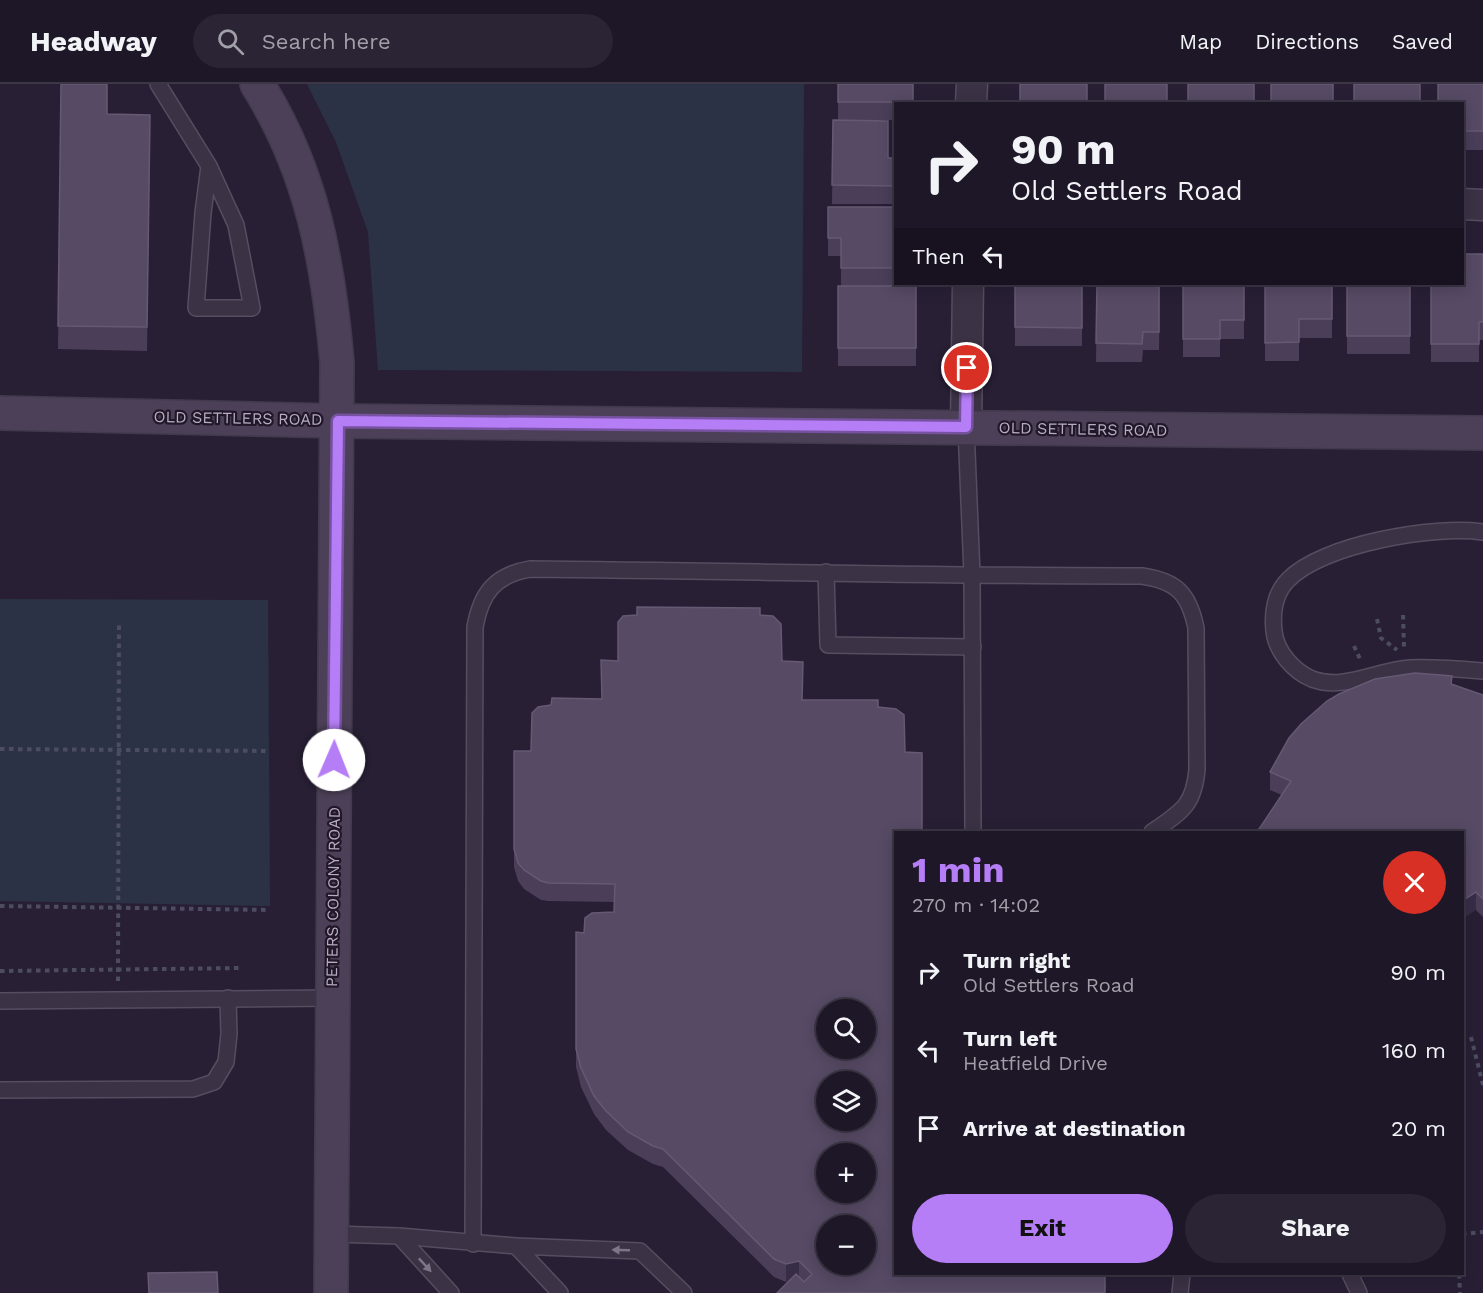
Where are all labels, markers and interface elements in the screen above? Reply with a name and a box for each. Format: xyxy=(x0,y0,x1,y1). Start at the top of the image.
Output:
search box xyxy=(193,14,613,68)
text: Headway xyxy=(30,25,157,58)
icon: search xyxy=(214,25,247,58)
text: Search here xyxy=(262,29,391,54)
text: Map xyxy=(1179,29,1222,54)
text: Directions xyxy=(1255,29,1359,54)
text: Saved xyxy=(1392,29,1453,54)
text: 90 m xyxy=(1011,125,1115,174)
icon: right xyxy=(912,126,990,204)
text: Old Settlers Road xyxy=(1011,175,1243,207)
icon: left xyxy=(977,240,1010,273)
text: Then xyxy=(912,244,965,269)
pin xyxy=(941,342,992,393)
icon: arrive xyxy=(950,351,983,384)
street label: OLD SETTLERS ROAD xyxy=(153,407,323,429)
street label: OLD SETTLERS ROAD xyxy=(998,418,1168,440)
position arrow xyxy=(302,728,366,792)
street label: PETERS COLONY ROAD xyxy=(322,807,344,987)
text: 1 min xyxy=(912,849,1004,891)
button: close xyxy=(1383,851,1446,914)
text: 270 m · 14:02 xyxy=(912,893,1040,917)
text: Turn right xyxy=(963,948,1070,973)
icon: right xyxy=(912,956,945,989)
text: 90 m xyxy=(1390,960,1446,985)
text: Old Settlers Road xyxy=(963,973,1135,997)
map controls xyxy=(816,999,876,1275)
button: search xyxy=(816,999,876,1059)
text: Turn left xyxy=(963,1026,1057,1051)
icon: left xyxy=(912,1034,945,1067)
text: 160 m xyxy=(1382,1038,1446,1063)
text: Heatfield Drive xyxy=(963,1051,1108,1075)
button: layers xyxy=(816,1071,876,1131)
icon: arrive xyxy=(912,1112,945,1145)
text: Arrive at destination xyxy=(963,1116,1186,1141)
text: 20 m xyxy=(1391,1116,1446,1141)
button: + xyxy=(816,1143,876,1203)
button: Exit xyxy=(912,1194,1173,1263)
button: Share xyxy=(1185,1194,1446,1263)
button: − xyxy=(816,1215,876,1275)
one-way arrow xyxy=(612,1246,631,1255)
one-way arrow xyxy=(418,1257,432,1272)

